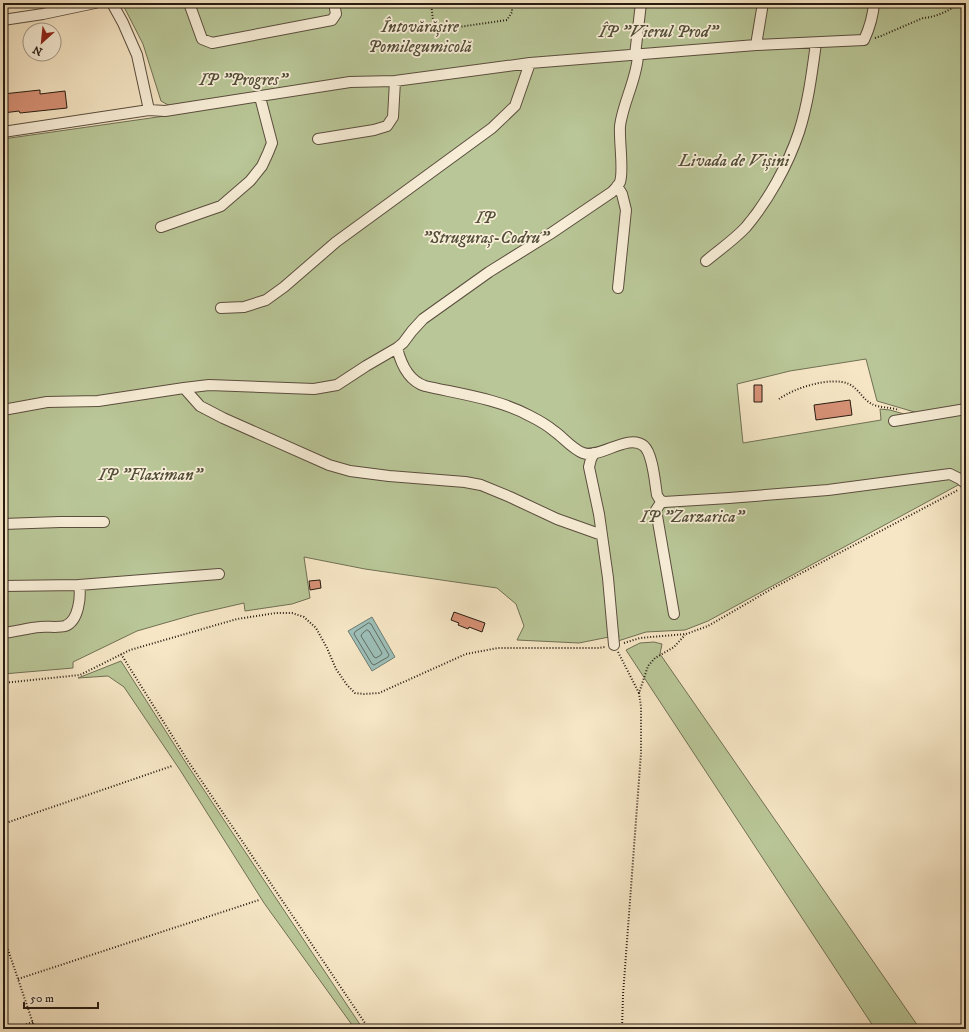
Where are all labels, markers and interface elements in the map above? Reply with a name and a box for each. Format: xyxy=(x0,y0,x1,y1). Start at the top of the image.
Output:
park label: Întovărășire Pomilegumicolă xyxy=(368,16,473,58)
park label: ÎP "Vierul Prod" xyxy=(598,21,720,43)
north arrow xyxy=(22,22,62,62)
text: N xyxy=(31,42,45,58)
park label: IP "Progres" xyxy=(198,69,289,91)
park label: Livada de Vișini xyxy=(678,150,791,172)
park label: IP "Struguraș-Codru" xyxy=(422,207,551,249)
park label: IP "Flaximan" xyxy=(97,464,204,486)
park label: IP "Zarzarica" xyxy=(639,506,746,528)
scale bar xyxy=(24,984,98,1010)
text: 50 m xyxy=(30,991,54,1006)

